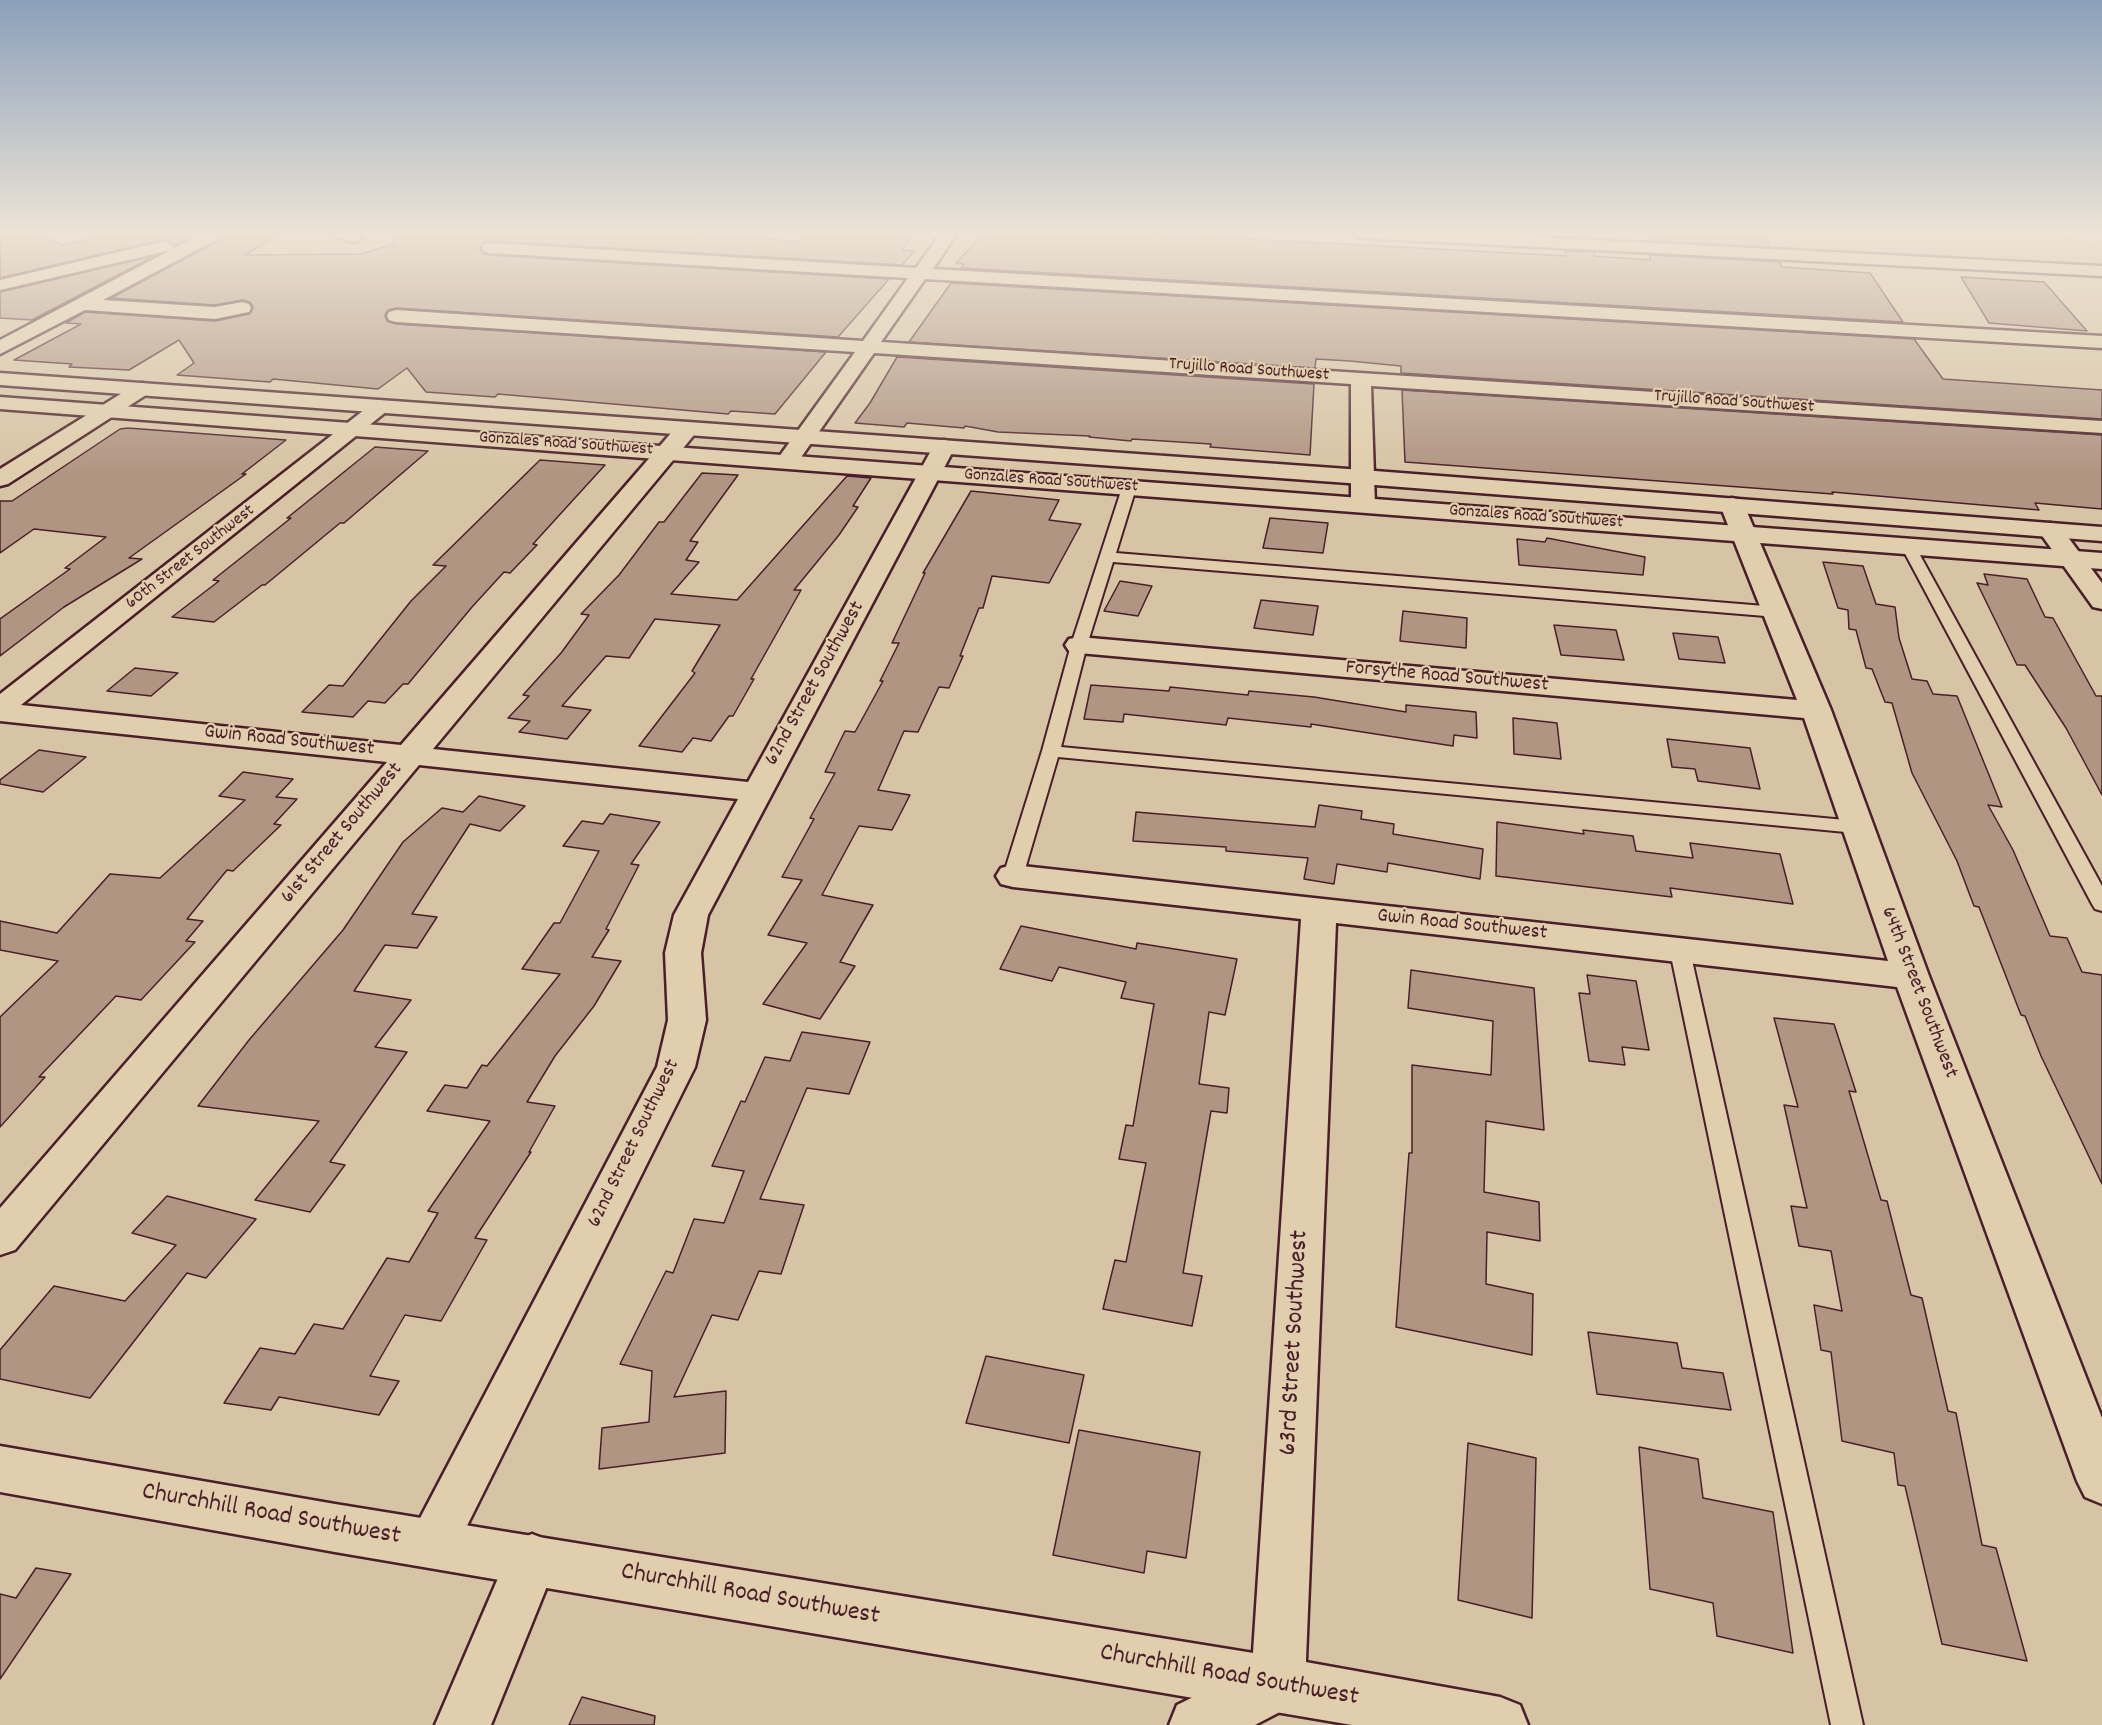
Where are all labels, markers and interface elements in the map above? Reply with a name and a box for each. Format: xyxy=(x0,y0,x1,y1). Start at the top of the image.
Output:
street label: Trujillo Road Southwest xyxy=(1168,355,1330,387)
street label: Trujillo Road Southwest xyxy=(1653,387,1815,419)
street label: Gonzales Road Southwest xyxy=(478,428,654,462)
street label: Gonzales Road Southwest xyxy=(963,465,1139,499)
street label: 60th Street Southwest xyxy=(122,501,260,615)
street label: Gonzales Road Southwest xyxy=(1448,501,1624,535)
street label: 62nd Street Southwest xyxy=(760,597,872,771)
street label: Forsythe Road Southwest xyxy=(1344,657,1550,699)
street label: Gwin Road Southwest xyxy=(203,721,375,763)
street label: 61st Street Southwest xyxy=(277,758,409,910)
street label: 64th Street Southwest xyxy=(1874,904,1962,1082)
street label: Gwin Road Southwest xyxy=(1376,905,1548,947)
street label: 62nd Street Southwest xyxy=(583,1056,687,1232)
street label: 63rd Street Southwest xyxy=(1275,1229,1317,1457)
street label: Churchhill Road Southwest xyxy=(139,1478,403,1554)
street label: Churchhill Road Southwest xyxy=(618,1558,882,1634)
street label: Churchhill Road Southwest xyxy=(1097,1639,1361,1715)

